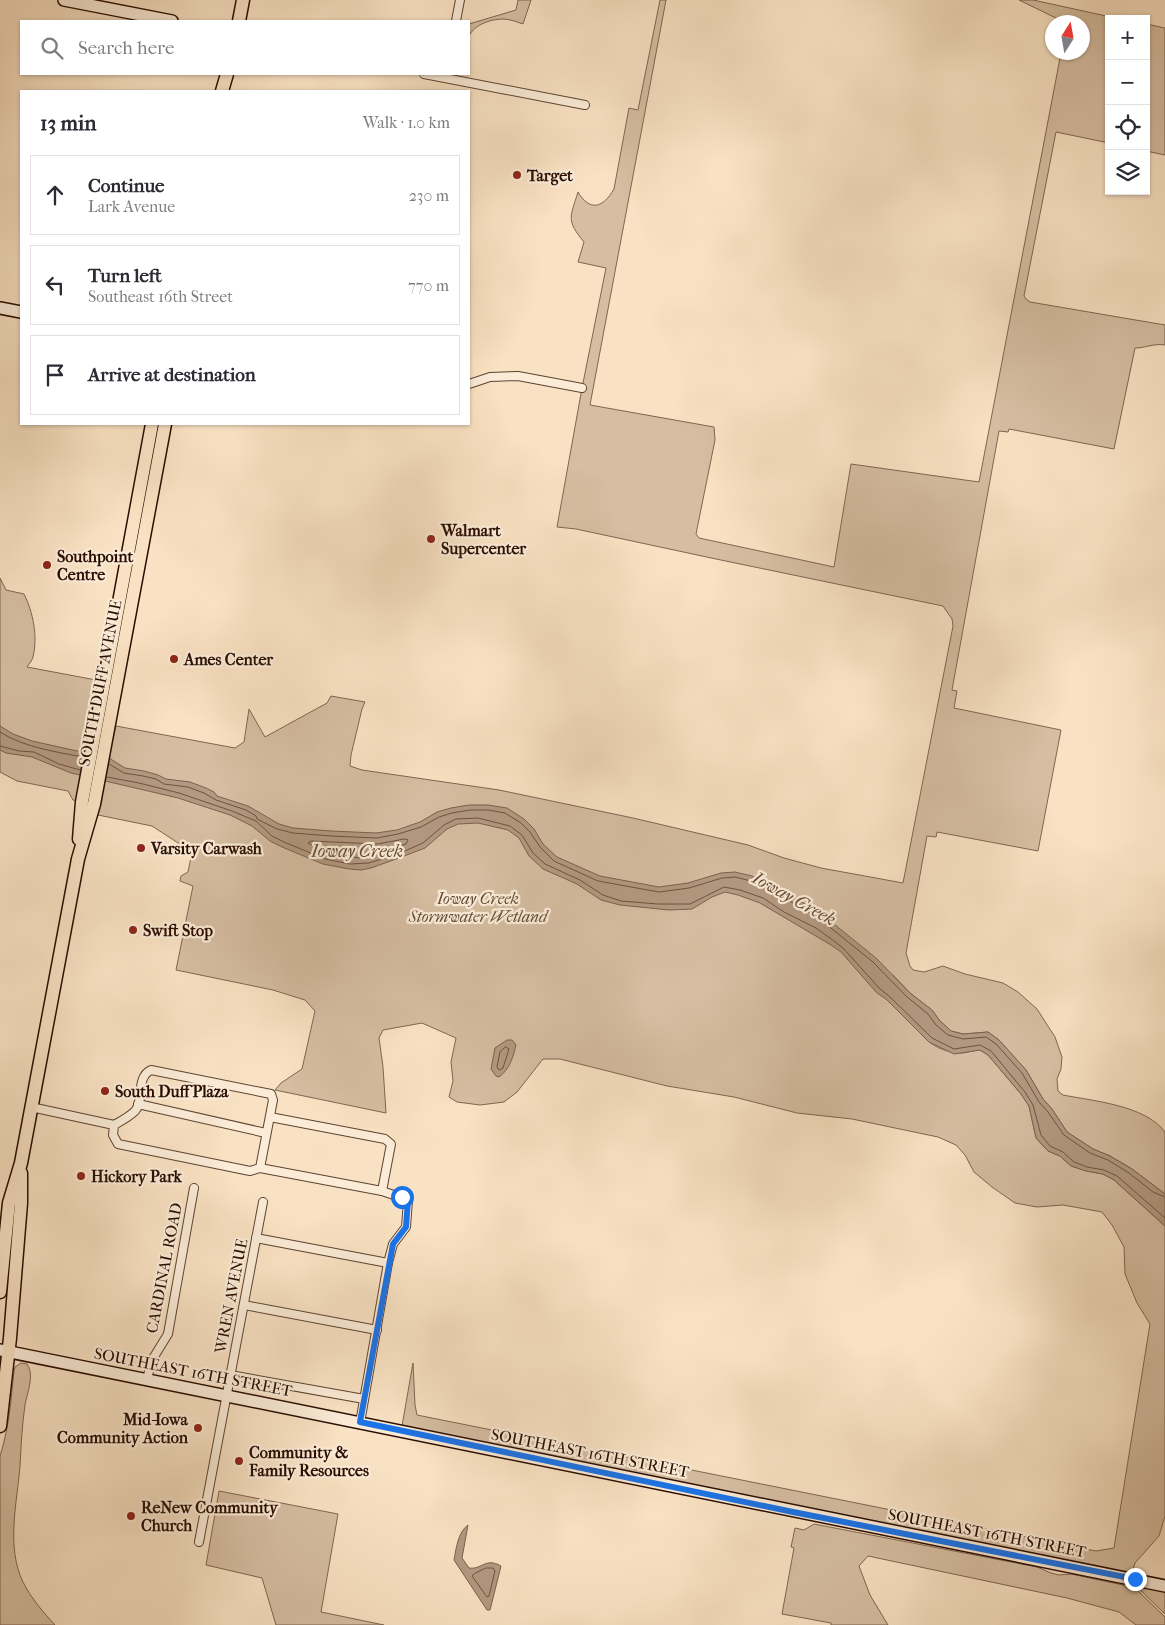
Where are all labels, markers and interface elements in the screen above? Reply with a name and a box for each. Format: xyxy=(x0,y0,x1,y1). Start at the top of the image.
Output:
north arrow xyxy=(1045,15,1090,60)
map controls xyxy=(1105,15,1150,195)
button: + xyxy=(1105,15,1150,60)
search box xyxy=(20,20,470,75)
icon: search xyxy=(38,34,66,62)
text: Search here xyxy=(78,37,174,59)
button: − xyxy=(1105,60,1150,105)
button: locate xyxy=(1105,105,1150,150)
text: 13 min xyxy=(40,111,96,135)
text: Walk · 1.0 km xyxy=(363,113,450,132)
button: layers xyxy=(1105,150,1150,195)
place label: Target xyxy=(526,166,573,186)
marker: Target xyxy=(511,169,523,181)
text: Continue xyxy=(88,175,164,197)
icon: ahead xyxy=(41,181,69,209)
text: 230 m xyxy=(409,186,449,205)
text: Lark Avenue xyxy=(88,197,175,216)
text: Turn left xyxy=(88,265,162,287)
icon: left xyxy=(41,271,69,299)
text: 770 m xyxy=(408,276,449,295)
text: Southeast 16th Street xyxy=(88,287,233,306)
icon: arrive xyxy=(41,361,69,389)
text: Arrive at destination xyxy=(88,364,256,386)
place label: Walmart Supercenter xyxy=(440,521,527,559)
marker: Walmart Supercenter xyxy=(425,533,437,545)
place label: Southpoint Centre xyxy=(57,547,134,584)
marker: Southpoint Centre xyxy=(41,559,53,571)
street label: SOUTH DUFF AVENUE xyxy=(75,598,125,768)
place label: Ames Center xyxy=(183,650,274,669)
marker: Ames Center xyxy=(168,653,180,665)
place label: Varsity Carwash xyxy=(150,839,263,859)
water label: Ioway Creek xyxy=(310,841,403,862)
marker: Varsity Carwash xyxy=(135,842,147,854)
water label: Ioway Creek xyxy=(748,867,839,931)
park label: Ioway Creek Stormwater Wetland xyxy=(408,889,549,926)
place label: Swift Stop xyxy=(143,921,213,941)
marker: Swift Stop xyxy=(127,924,139,936)
place label: South Duff Plaza xyxy=(115,1082,229,1101)
marker: South Duff Plaza xyxy=(99,1085,111,1097)
place label: Hickory Park xyxy=(91,1167,183,1187)
marker: Hickory Park xyxy=(75,1170,87,1182)
route start xyxy=(391,1186,414,1209)
street label: CARDINAL ROAD xyxy=(142,1201,186,1335)
street label: WREN AVENUE xyxy=(210,1237,251,1356)
street label: SOUTHEAST 16TH STREET xyxy=(92,1343,294,1401)
place label: Mid-Iowa Community Action xyxy=(57,1410,189,1448)
marker: Mid-Iowa Community Action xyxy=(192,1422,204,1434)
street label: SOUTHEAST 16TH STREET xyxy=(489,1424,691,1482)
place label: Community & Family Resources xyxy=(248,1443,369,1481)
marker: Community & Family Resources xyxy=(233,1455,245,1467)
place label: ReNew Community Church xyxy=(141,1498,279,1535)
street label: SOUTHEAST 16TH STREET xyxy=(886,1504,1088,1562)
marker: ReNew Community Church xyxy=(125,1510,137,1522)
route end xyxy=(1124,1568,1147,1591)

